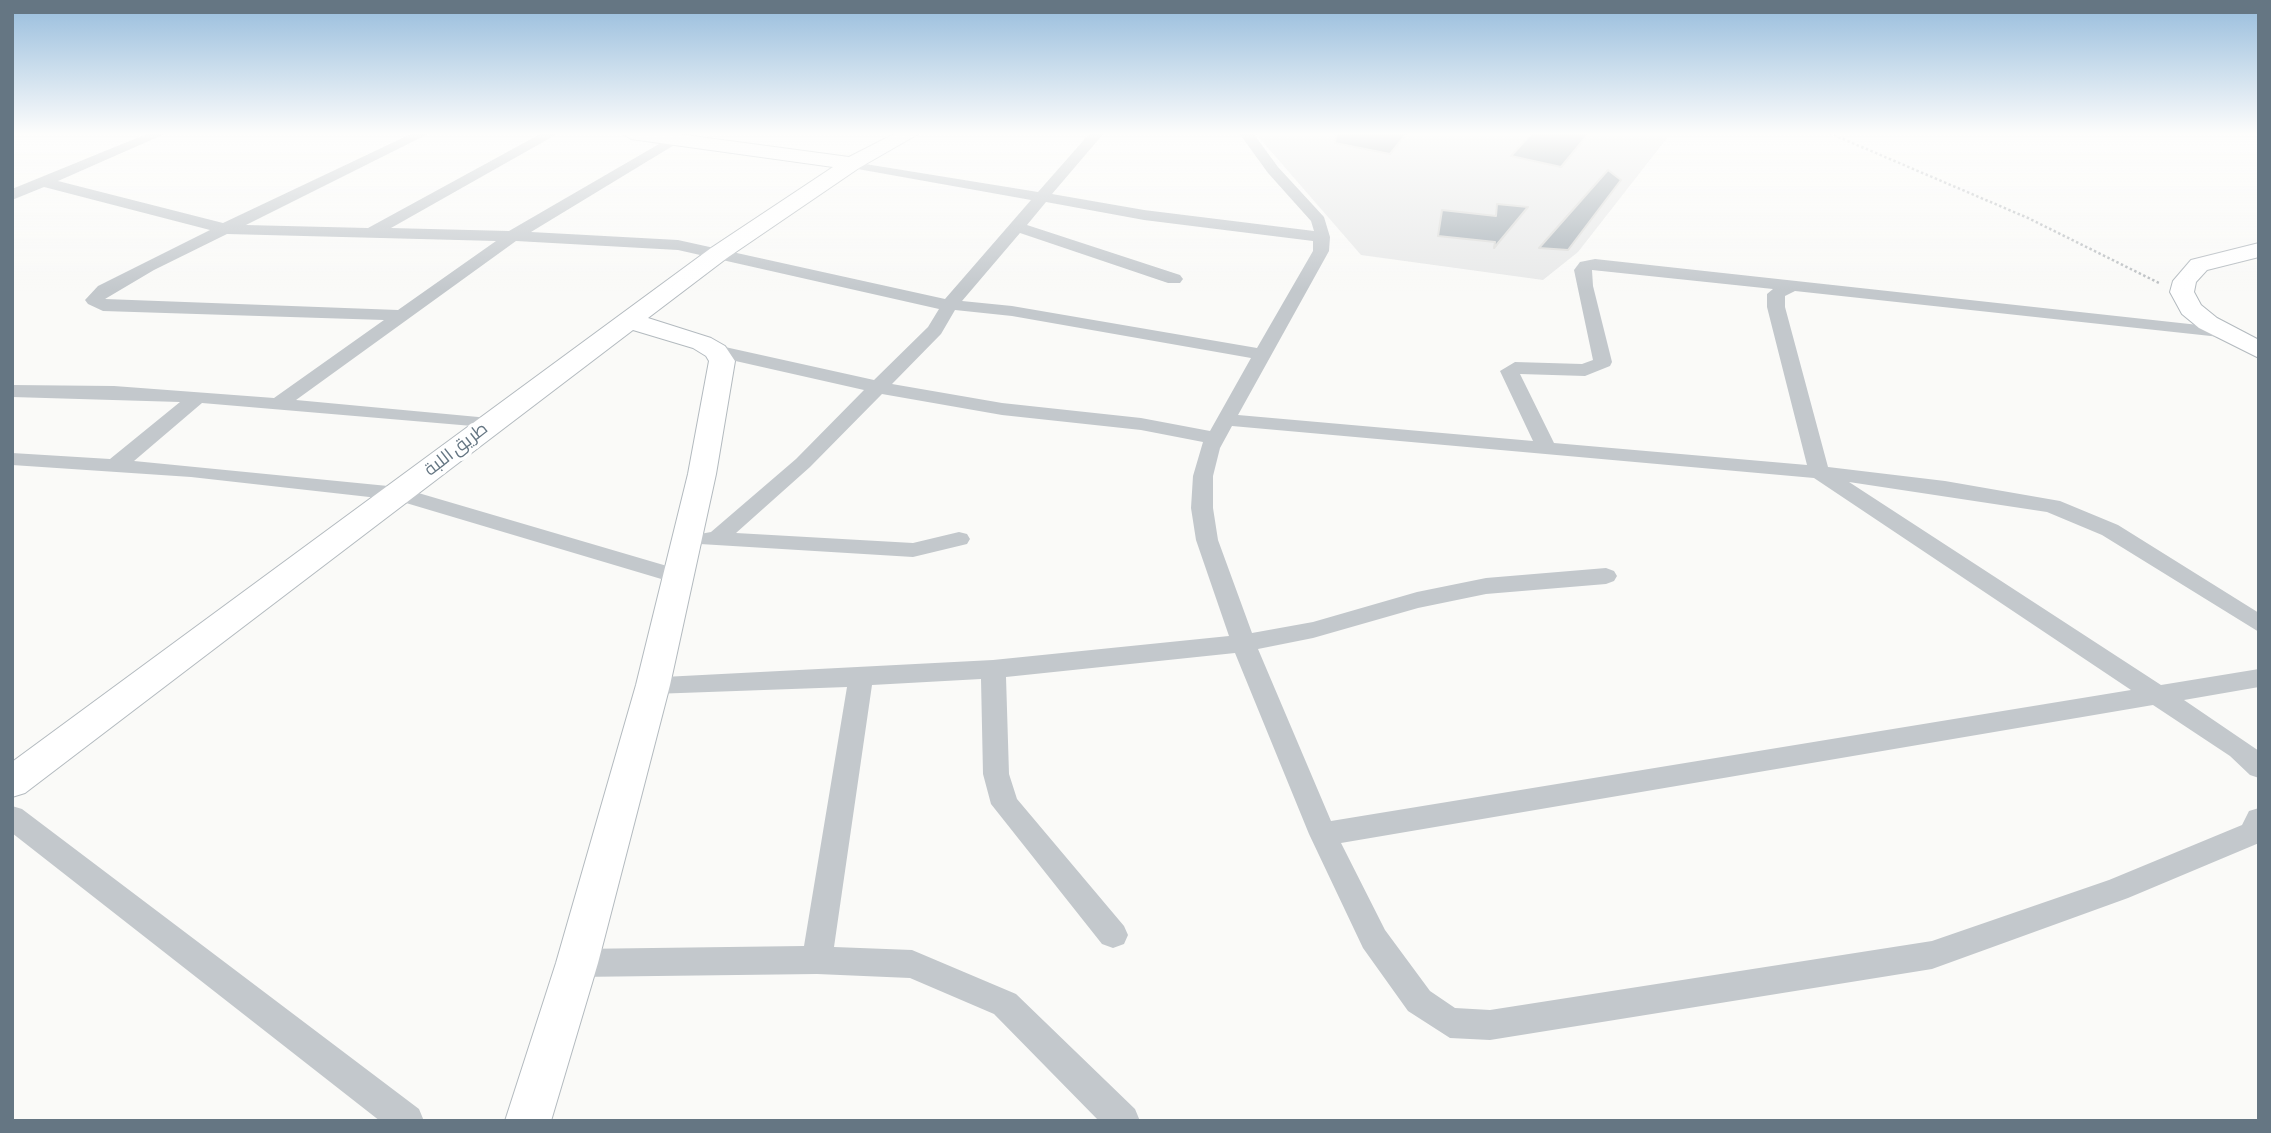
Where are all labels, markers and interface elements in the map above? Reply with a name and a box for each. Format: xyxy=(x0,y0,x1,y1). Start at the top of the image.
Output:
street label: طريق اللبة xyxy=(420,418,492,480)

